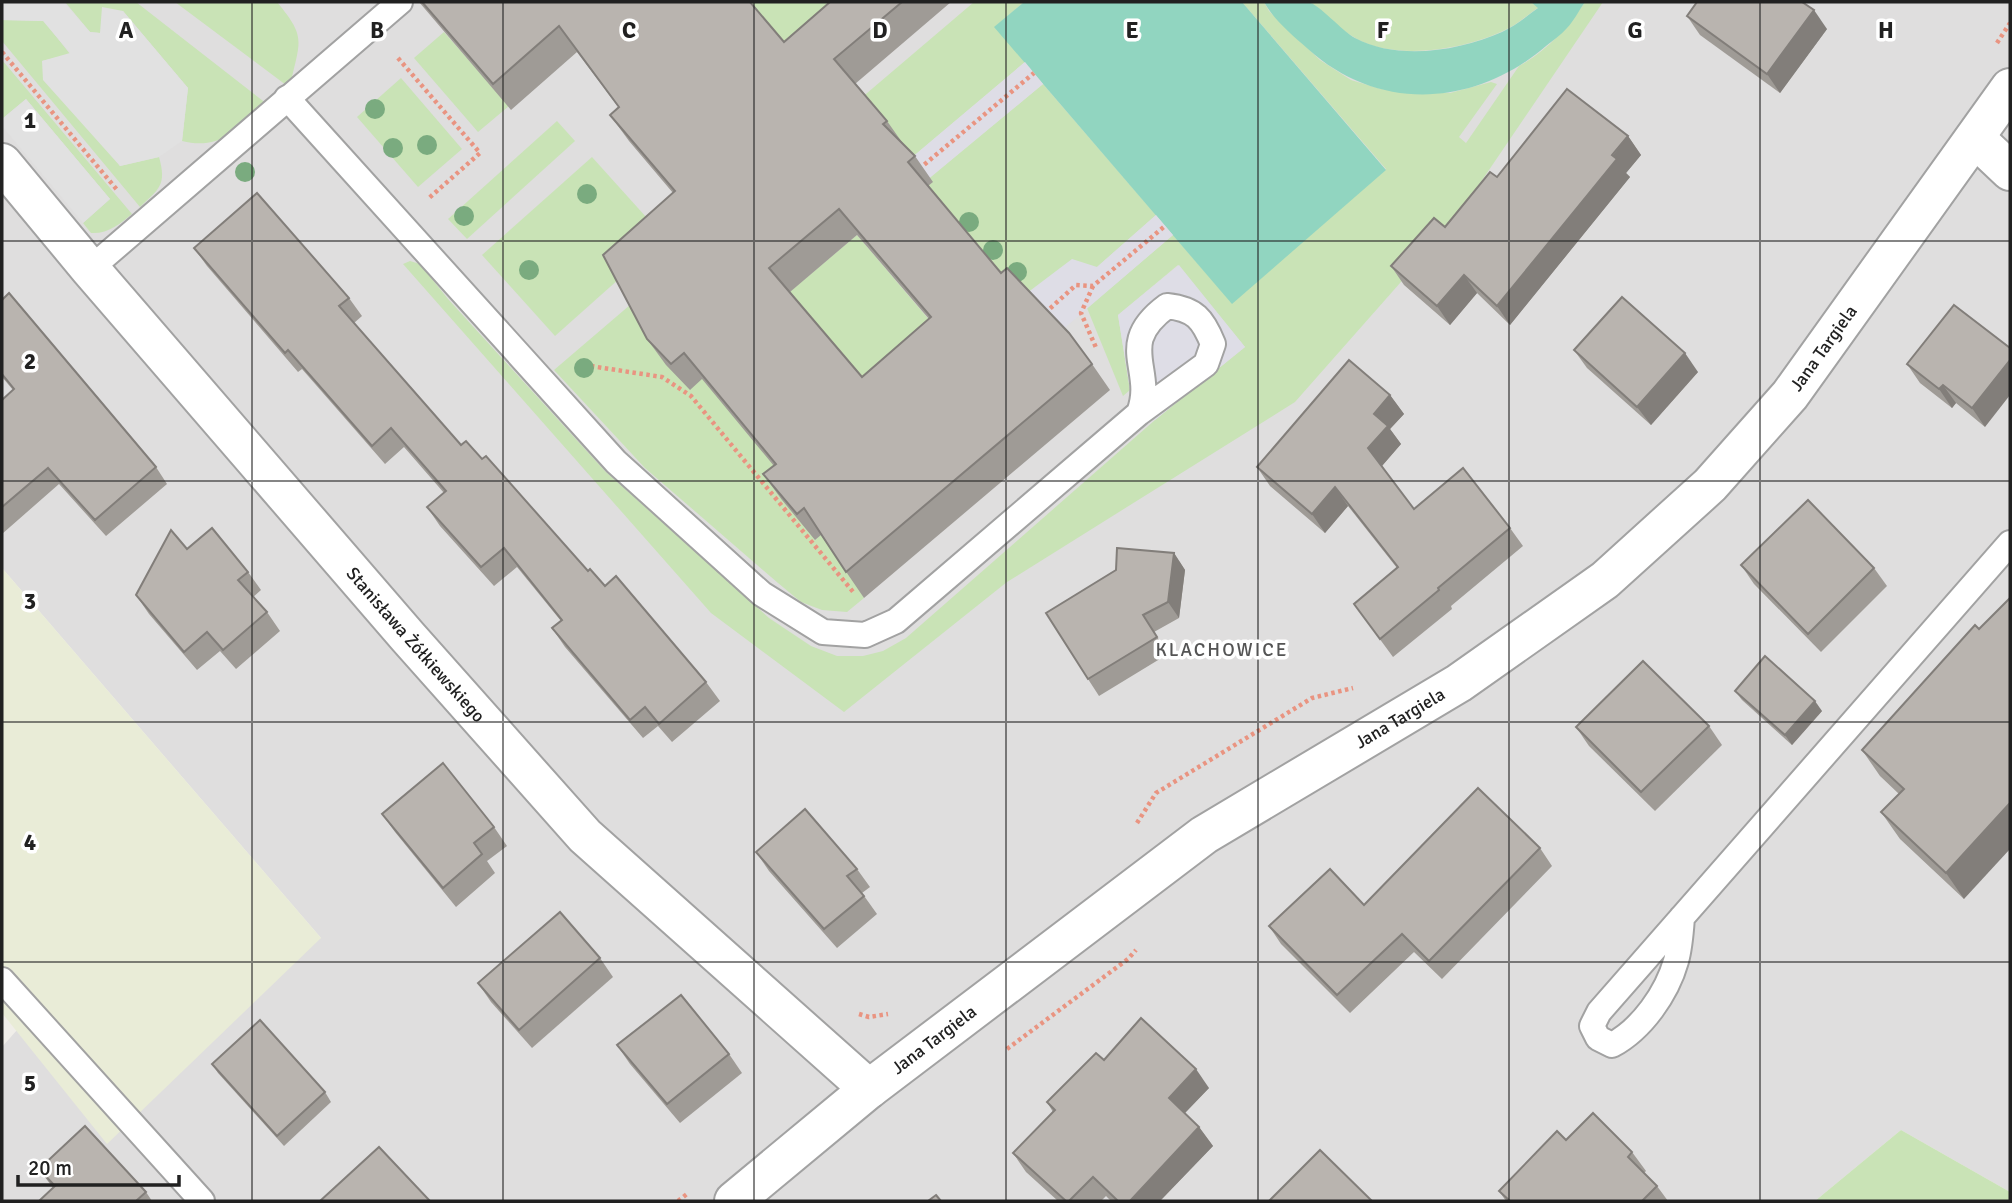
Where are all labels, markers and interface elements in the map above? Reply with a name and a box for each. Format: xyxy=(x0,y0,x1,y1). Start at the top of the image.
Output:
text: A xyxy=(119,16,134,45)
text: B xyxy=(370,16,384,45)
text: C xyxy=(622,16,636,45)
text: D xyxy=(872,16,888,45)
text: E xyxy=(1125,16,1139,45)
text: F xyxy=(1377,16,1389,45)
text: G xyxy=(1627,16,1643,45)
text: H xyxy=(1878,16,1894,45)
text: 1 xyxy=(24,106,36,135)
street label: Jana Targiela xyxy=(1785,301,1862,395)
text: 2 xyxy=(24,347,36,376)
street label: Stanisława Żółkiewskiego xyxy=(342,563,490,727)
text: 3 xyxy=(24,587,36,616)
district label: KLACHOWICE xyxy=(1155,638,1289,662)
street label: Jana Targiela xyxy=(1351,683,1449,753)
text: 4 xyxy=(24,828,36,857)
street label: Jana Targiela xyxy=(887,1001,981,1079)
text: 5 xyxy=(24,1069,36,1098)
scale bar xyxy=(18,1144,178,1188)
text: 20 m xyxy=(28,1155,72,1181)

